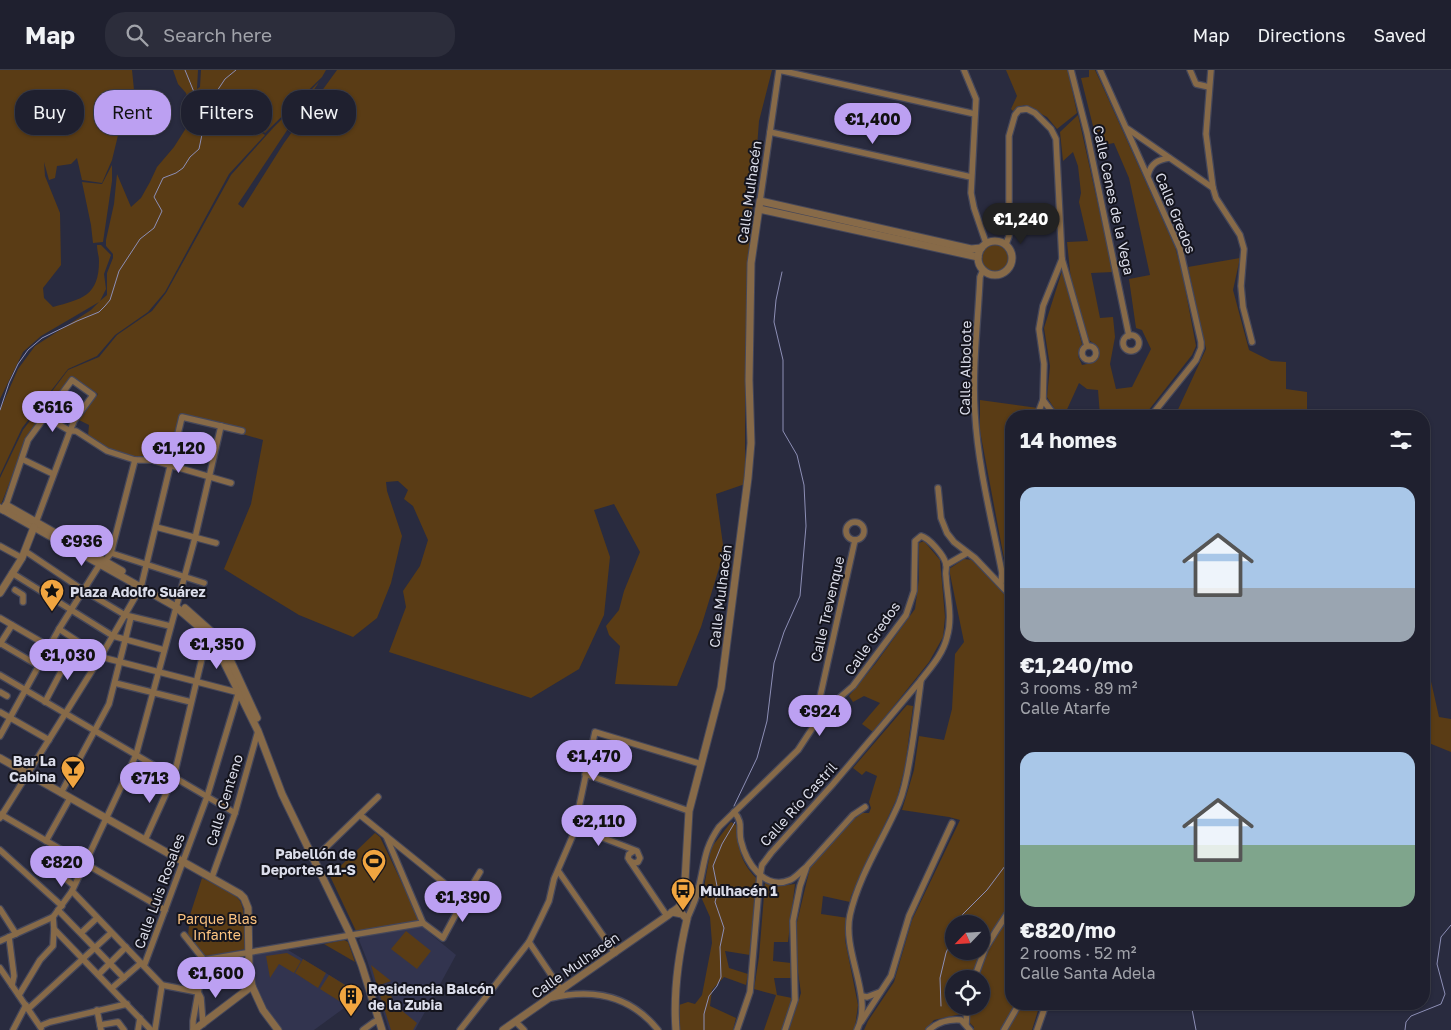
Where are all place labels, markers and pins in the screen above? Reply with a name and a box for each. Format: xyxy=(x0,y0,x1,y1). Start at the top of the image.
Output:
pin: €1,400 xyxy=(832,102,914,145)
pin: €1,240 xyxy=(980,202,1062,245)
pin: €616 xyxy=(23,390,83,433)
pin: €1,120 xyxy=(138,432,220,474)
pin: €936 xyxy=(52,524,112,567)
place icon: Plaza Adolfo Suárez xyxy=(39,578,65,612)
place label: Plaza Adolfo Suárez xyxy=(70,583,206,600)
pin: €1,350 xyxy=(176,628,258,670)
pin: €1,030 xyxy=(27,638,109,681)
pin: €924 xyxy=(790,694,850,737)
pin: €1,470 xyxy=(553,740,635,782)
place label: Bar La Cabina xyxy=(9,752,56,785)
bar icon: Bar La Cabina xyxy=(60,755,86,789)
pin: €713 xyxy=(120,762,180,804)
pin: €2,110 xyxy=(558,804,640,847)
place label: Pabellón de Deportes 11-S xyxy=(261,845,356,878)
pin: €820 xyxy=(32,846,92,888)
sports icon: Pabellón de Deportes 11-S xyxy=(361,848,387,882)
bus stop icon: Mulhacén 1 xyxy=(670,877,696,911)
pin: €1,390 xyxy=(422,880,504,923)
place label: Mulhacén 1 xyxy=(700,882,778,899)
pin: €1,600 xyxy=(175,956,257,999)
place label: Residencia Balcón de la Zubia xyxy=(368,980,494,1013)
building icon: Residencia Balcón de la Zubia xyxy=(338,983,364,1017)

